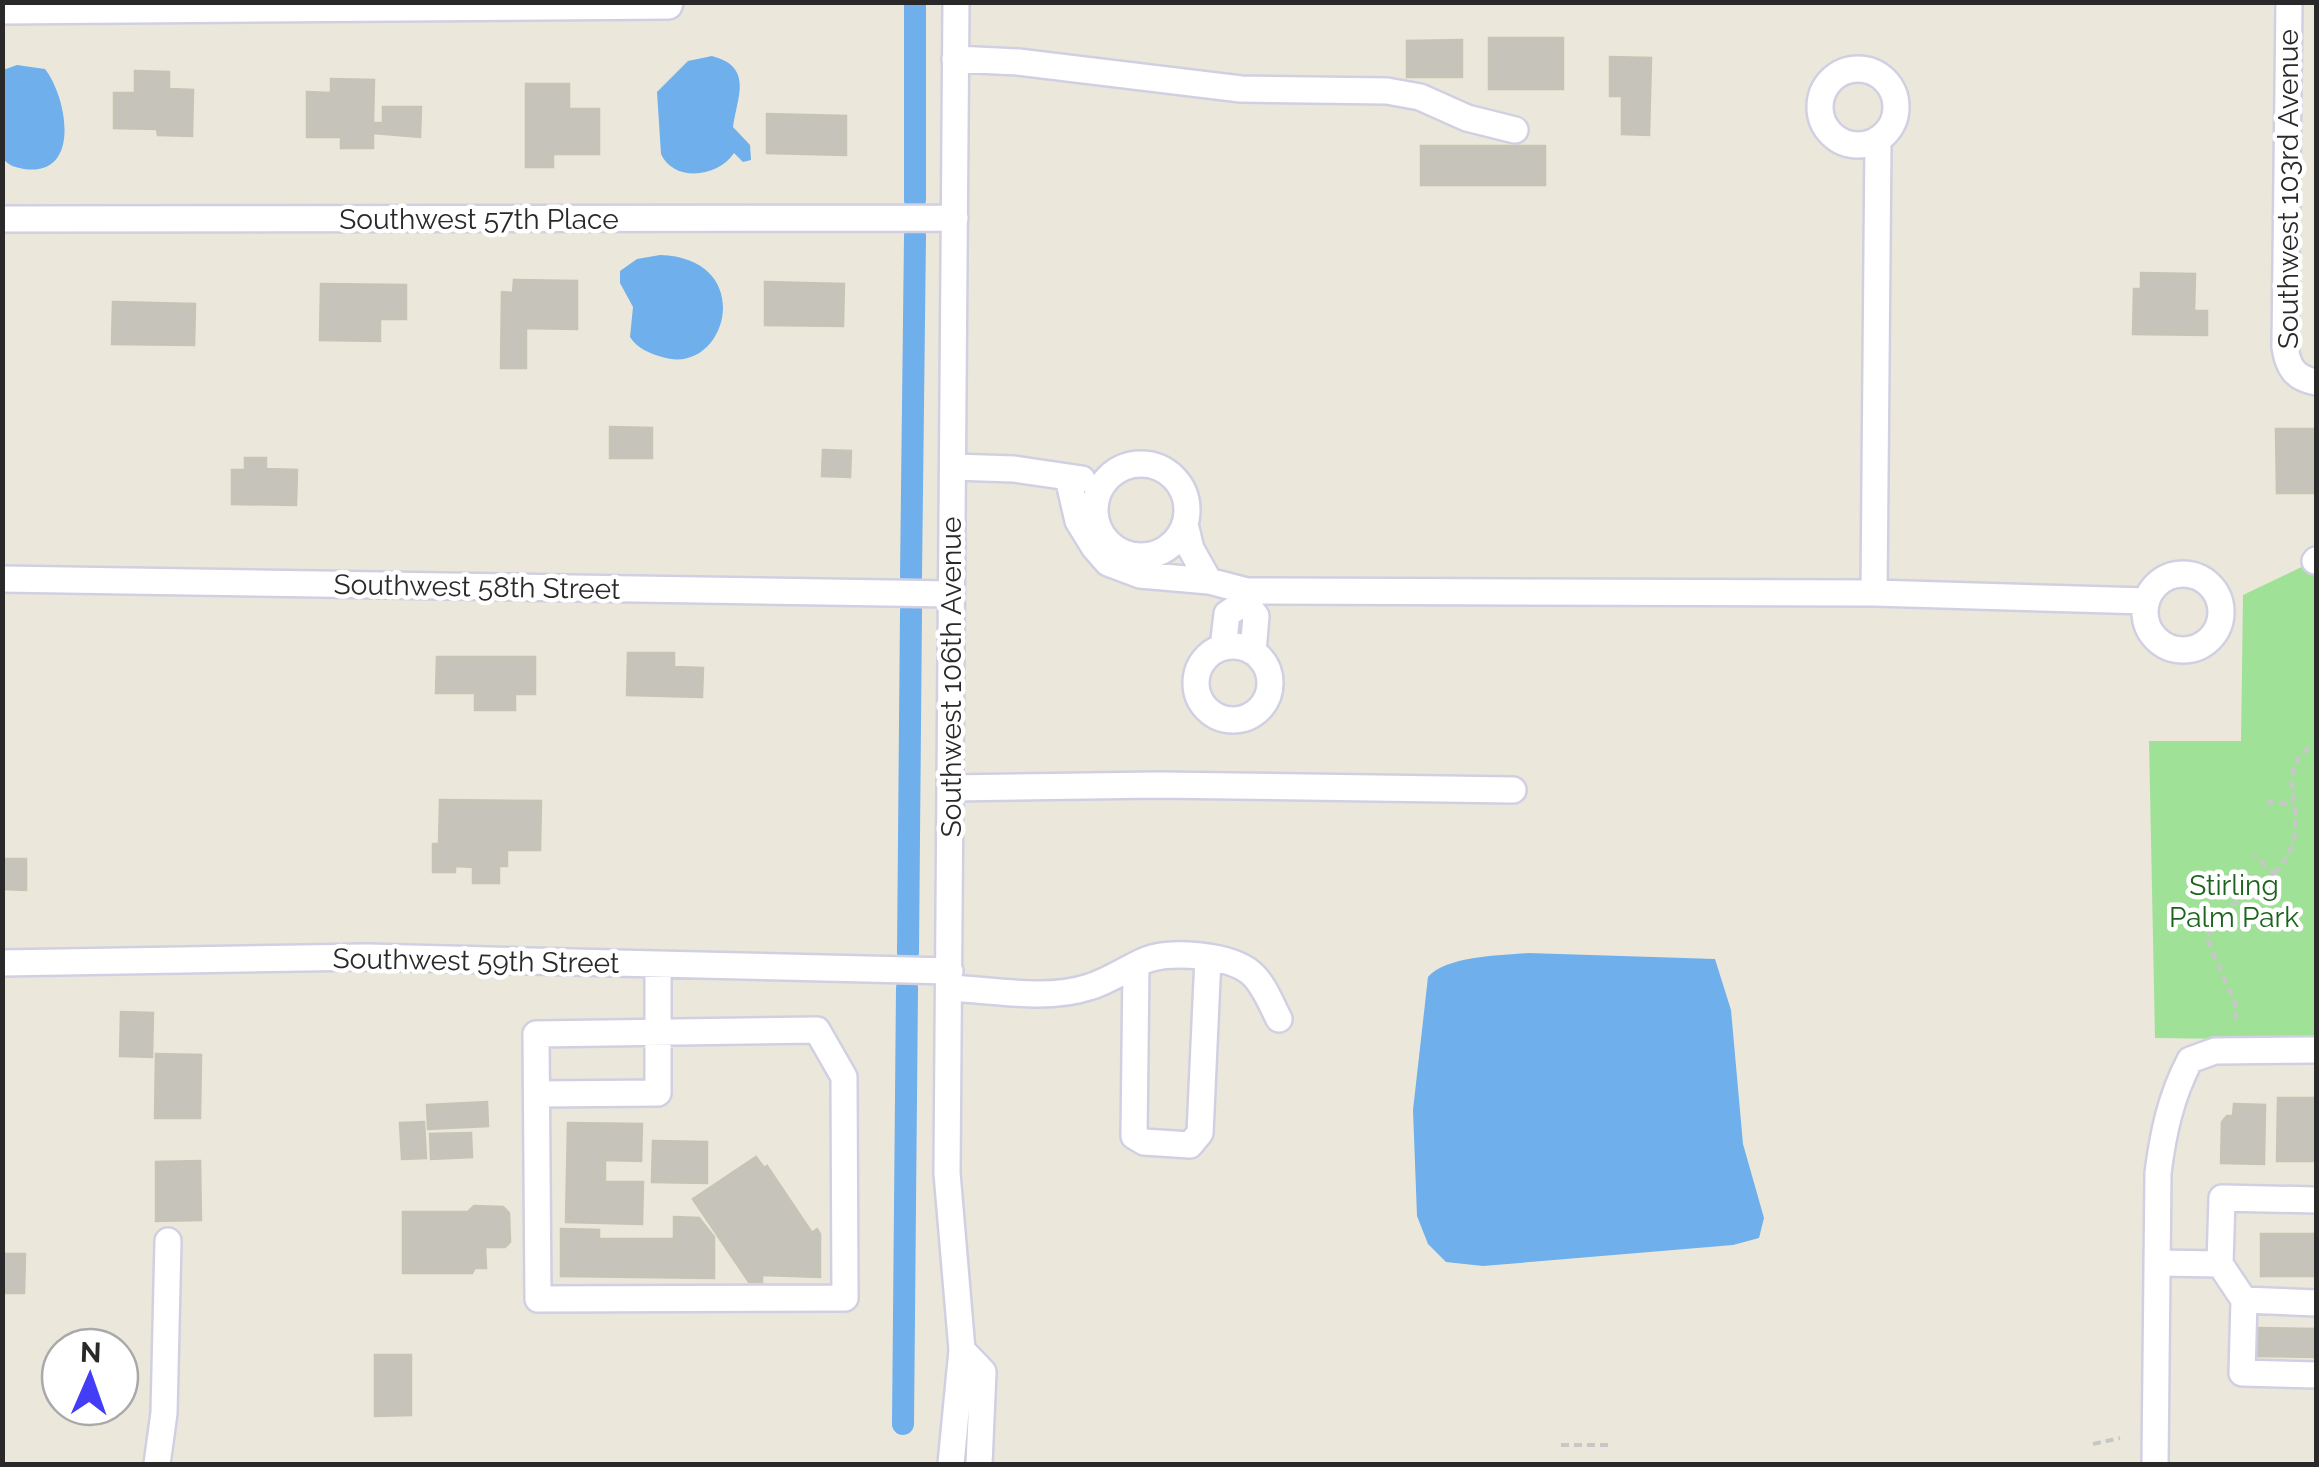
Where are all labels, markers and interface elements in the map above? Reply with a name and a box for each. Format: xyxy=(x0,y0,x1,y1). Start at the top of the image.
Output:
street label: Southwest 103rd Avenue xyxy=(2272,29,2305,349)
street label: Southwest 57th Place xyxy=(339,203,619,236)
street label: Southwest 106th Avenue xyxy=(935,517,968,837)
street label: Southwest 58th Street xyxy=(333,568,621,606)
park label: Stirling Palm Park xyxy=(2169,869,2299,934)
street label: Southwest 59th Street xyxy=(332,942,620,980)
north arrow xyxy=(40,1327,140,1427)
text: N xyxy=(80,1336,102,1369)

